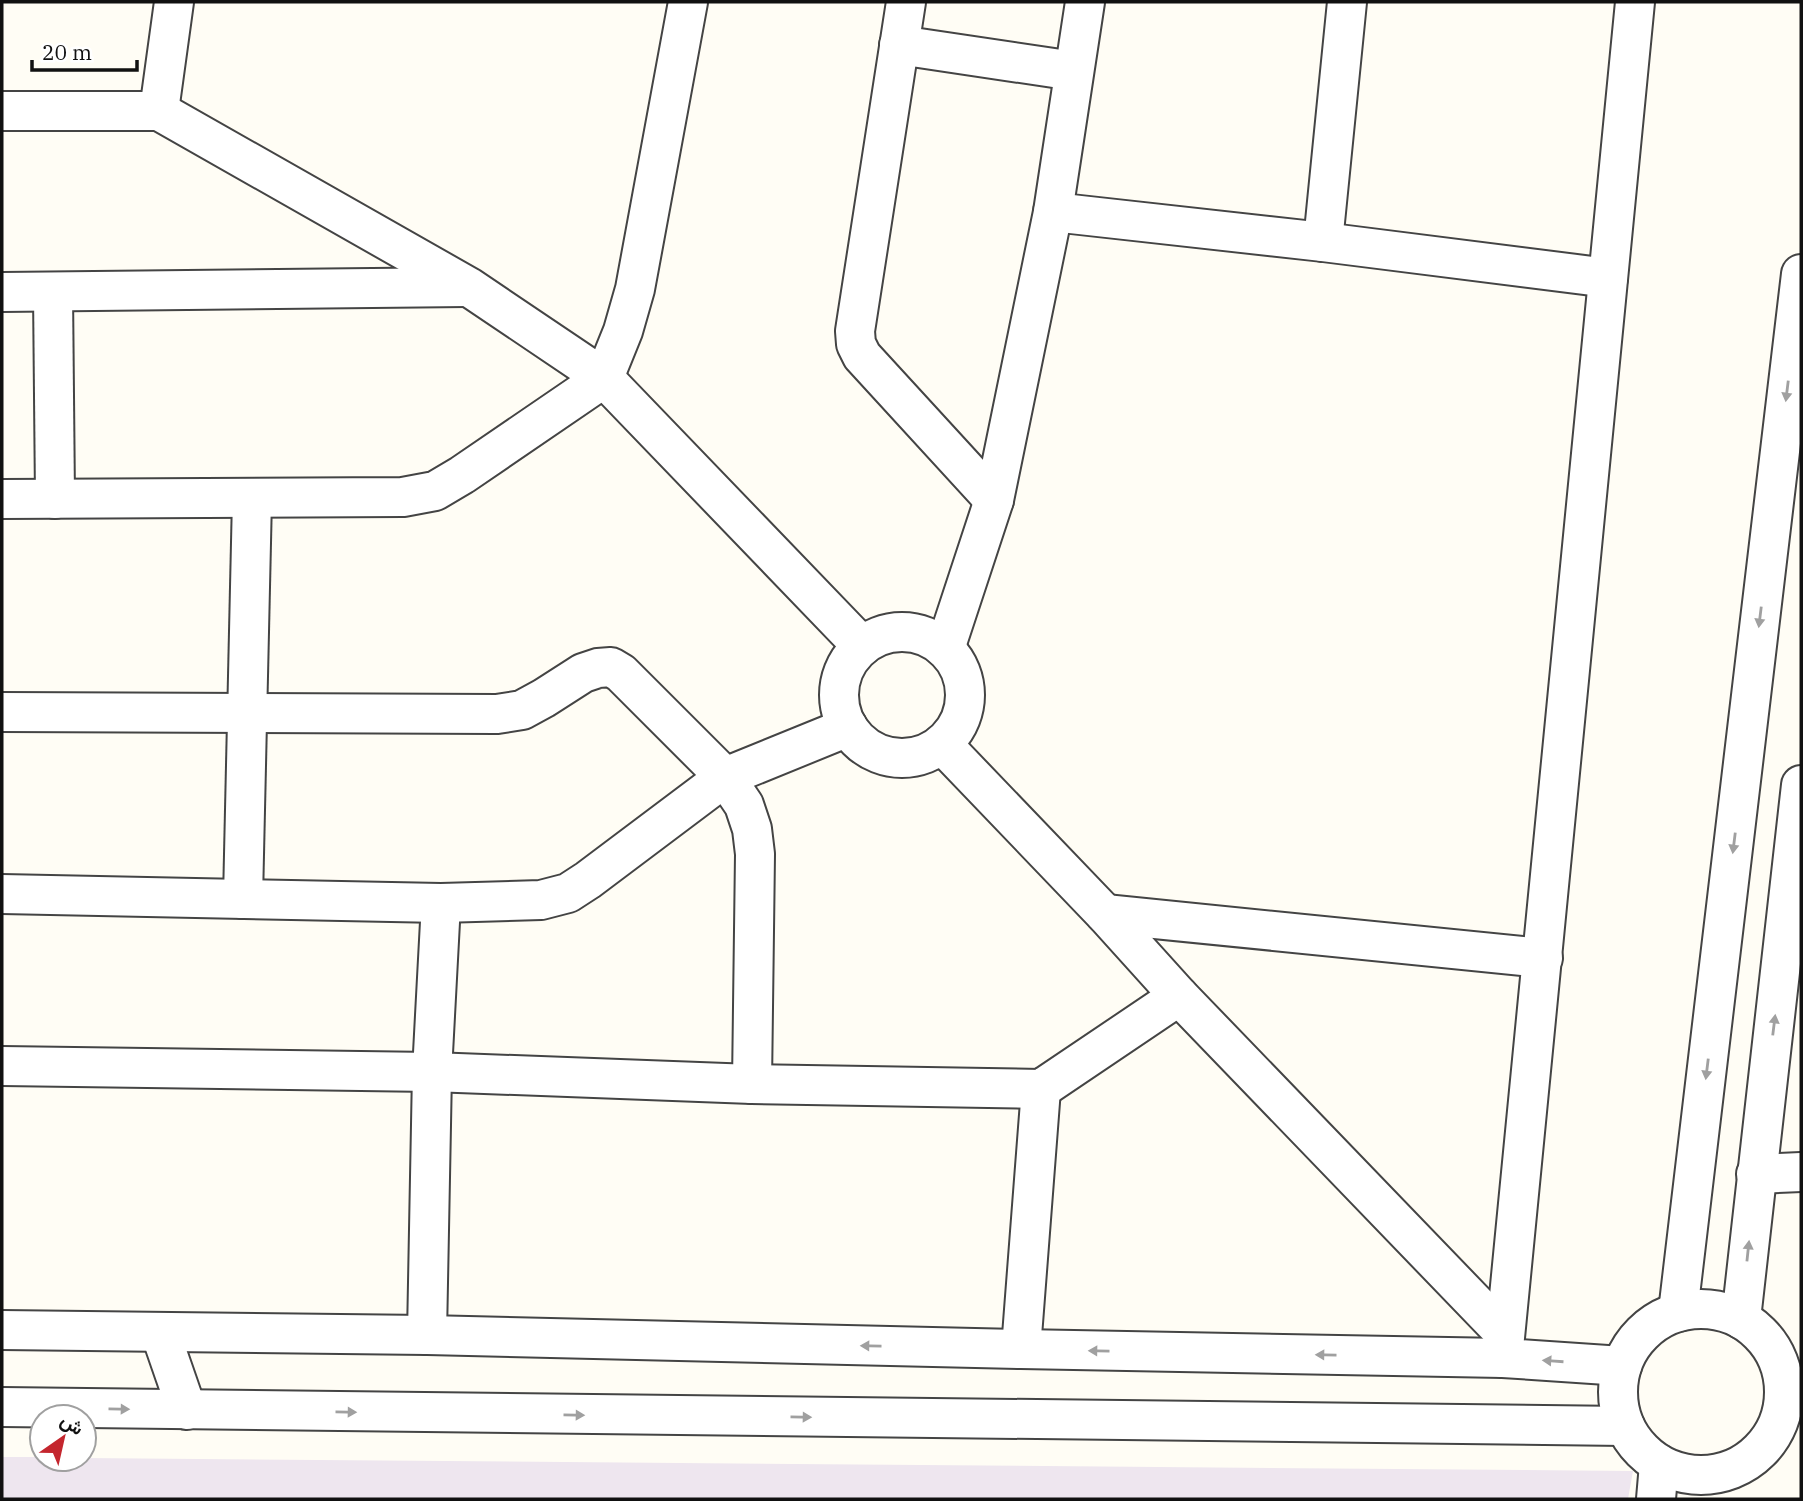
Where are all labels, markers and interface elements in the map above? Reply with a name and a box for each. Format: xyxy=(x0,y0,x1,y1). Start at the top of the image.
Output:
scale bar xyxy=(32,28,136,72)
text: 20 m xyxy=(42,38,92,66)
one-way arrow xyxy=(1782,380,1793,402)
one-way arrow xyxy=(1755,606,1766,628)
one-way arrow xyxy=(1728,832,1739,854)
one-way arrow xyxy=(1768,1014,1779,1036)
one-way arrow xyxy=(1701,1058,1712,1080)
one-way arrow xyxy=(1743,1240,1754,1262)
one-way arrow xyxy=(860,1340,882,1352)
one-way arrow xyxy=(1087,1345,1109,1357)
one-way arrow xyxy=(1315,1349,1337,1361)
one-way arrow xyxy=(1542,1355,1564,1366)
north arrow xyxy=(28,1403,98,1473)
one-way arrow xyxy=(108,1403,130,1415)
one-way arrow xyxy=(336,1406,358,1418)
text: ش xyxy=(56,1408,89,1440)
one-way arrow xyxy=(563,1409,585,1420)
one-way arrow xyxy=(791,1411,813,1423)

